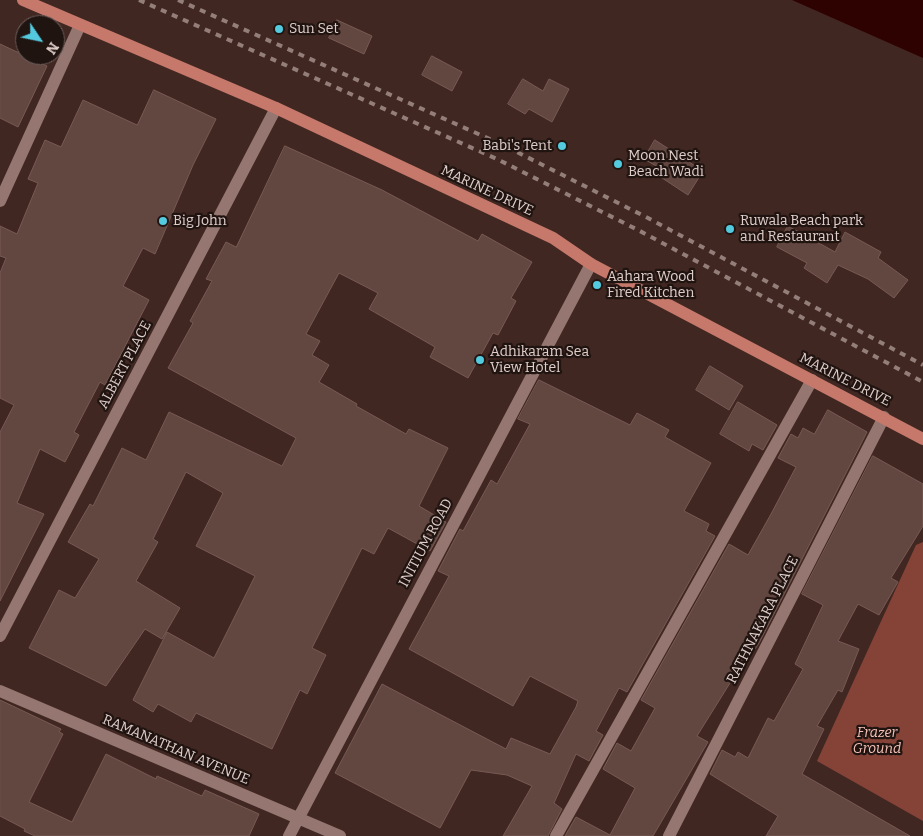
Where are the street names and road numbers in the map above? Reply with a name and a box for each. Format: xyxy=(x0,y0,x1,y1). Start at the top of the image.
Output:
street label: MARINE DRIVE xyxy=(438,162,536,220)
street label: ALBERT PLACE xyxy=(95,318,155,412)
street label: MARINE DRIVE xyxy=(797,350,893,410)
street label: INITIUM ROAD xyxy=(396,496,456,590)
street label: RATHNAKARA PLACE xyxy=(724,553,802,687)
street label: RAMANATHAN AVENUE xyxy=(100,711,252,789)

